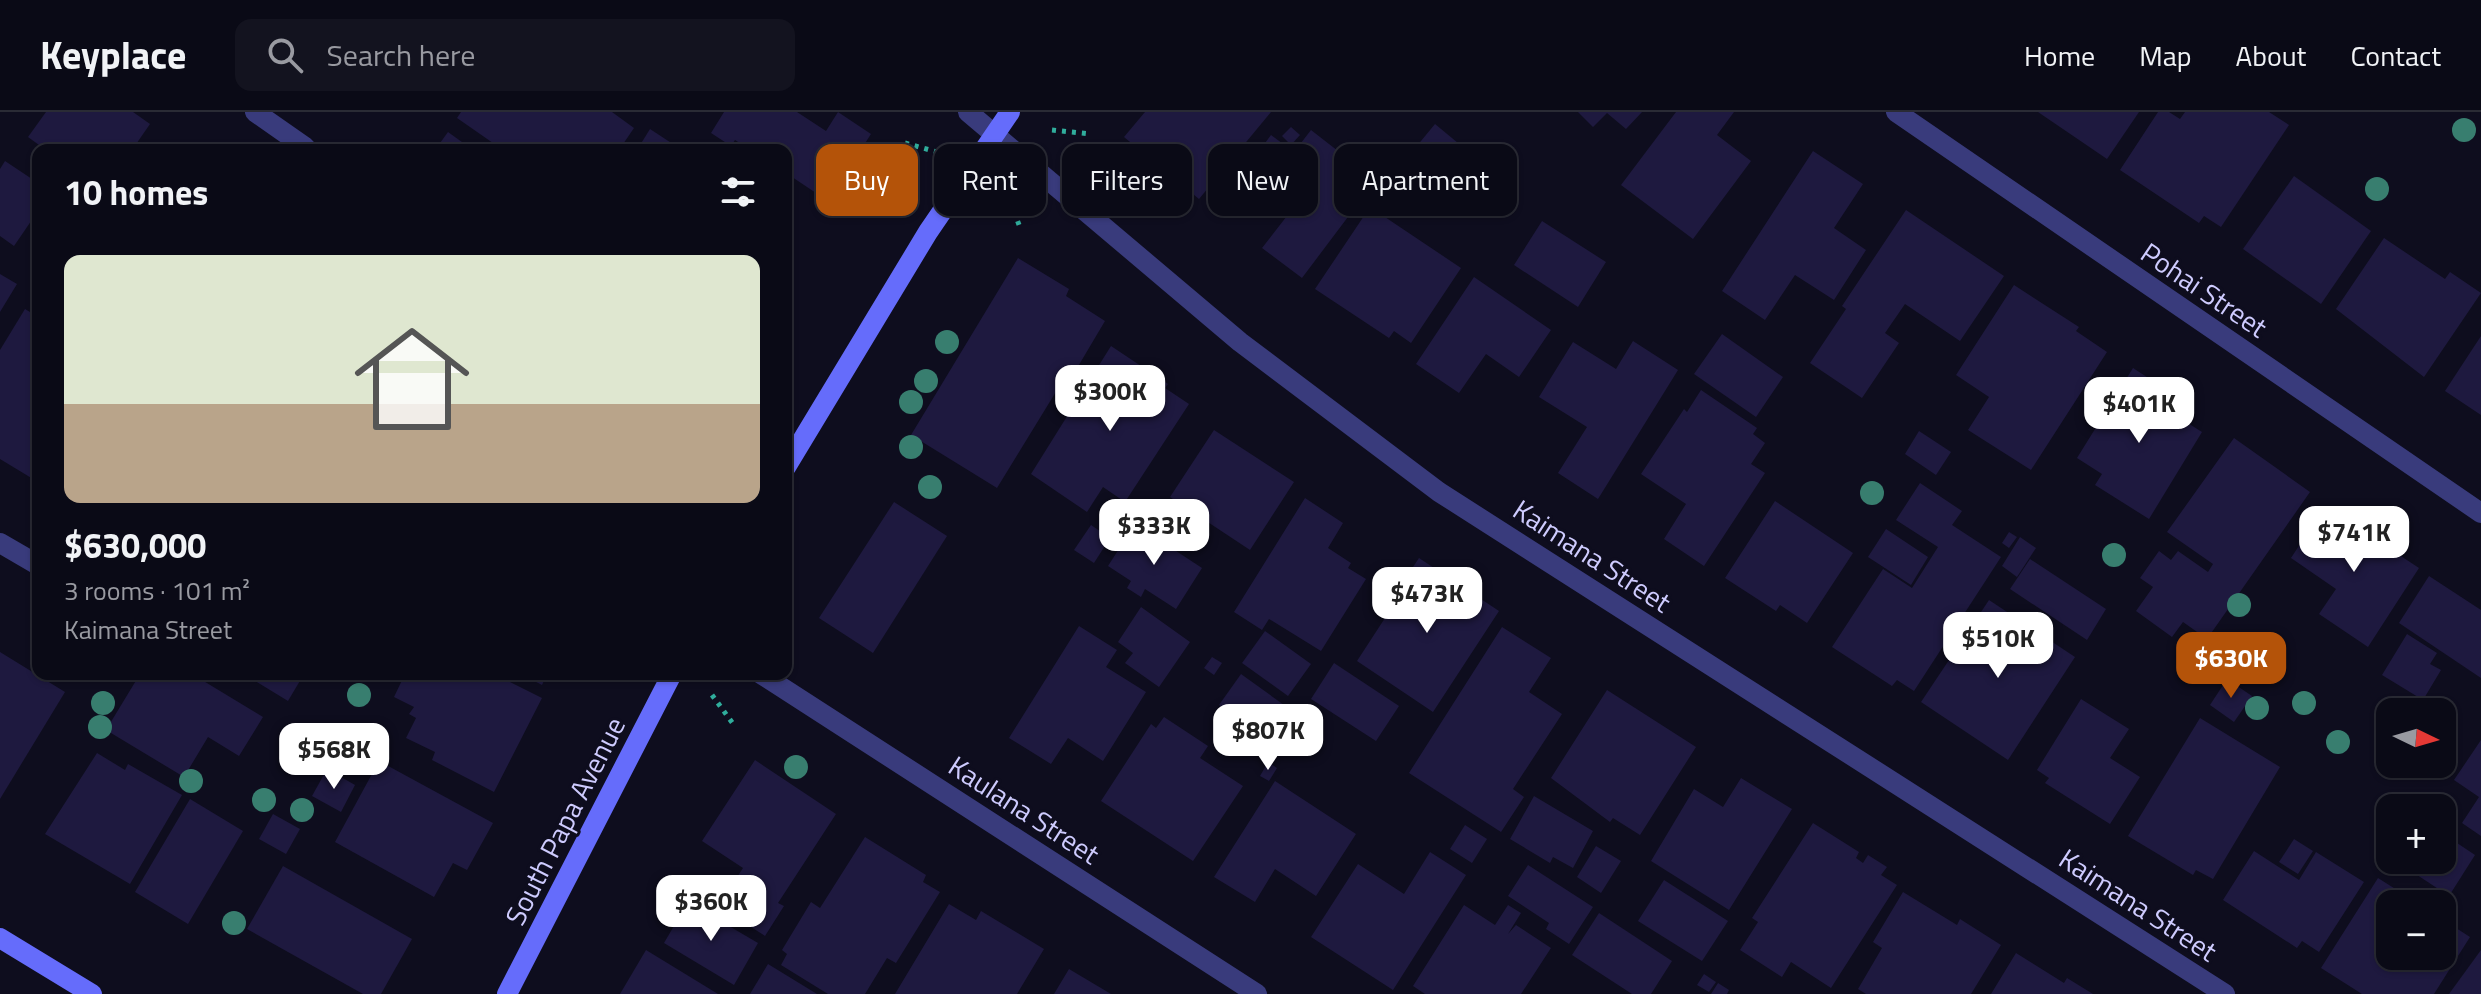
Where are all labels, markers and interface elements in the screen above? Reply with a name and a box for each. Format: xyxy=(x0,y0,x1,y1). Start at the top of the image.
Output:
search box xyxy=(235,19,795,91)
text: Keyplace xyxy=(40,26,187,84)
text: Search here xyxy=(327,32,475,78)
icon: search xyxy=(263,33,307,77)
text: Home xyxy=(2024,34,2095,77)
text: Map xyxy=(2139,34,2192,77)
text: About xyxy=(2236,34,2306,77)
text: Contact xyxy=(2350,34,2441,77)
chip: Buy xyxy=(816,144,918,216)
chip: Rent xyxy=(934,144,1046,216)
chip: Filters xyxy=(1062,144,1192,216)
chip: New xyxy=(1208,144,1318,216)
chip: Apartment xyxy=(1334,144,1517,216)
text: 10 homes xyxy=(64,166,208,218)
icon: filters xyxy=(716,170,760,214)
street label: Pohai Street xyxy=(2132,231,2276,348)
icon: home xyxy=(340,307,484,451)
pin: $300K xyxy=(1054,365,1166,433)
text: $300K xyxy=(1073,371,1147,410)
pin: $401K xyxy=(2083,377,2195,445)
text: $401K xyxy=(2102,383,2176,422)
street label: Kaimana Street xyxy=(1505,488,1680,623)
pin: $333K xyxy=(1098,499,1210,567)
text: $333K xyxy=(1117,505,1191,544)
pin: $741K xyxy=(2298,506,2410,574)
text: $741K xyxy=(2317,512,2391,551)
text: $630,000 xyxy=(64,519,206,571)
pin: $473K xyxy=(1371,567,1483,635)
text: 3 rooms · 101 m² xyxy=(64,571,250,610)
text: $473K xyxy=(1390,573,1464,612)
text: Kaimana Street xyxy=(64,610,232,649)
pin: $510K xyxy=(1942,612,2054,680)
text: $510K xyxy=(1961,618,2035,657)
pin: $630K xyxy=(2175,632,2287,700)
text: $630K xyxy=(2194,638,2268,677)
north arrow xyxy=(2376,698,2456,778)
map controls xyxy=(2376,698,2456,970)
pin: $807K xyxy=(1212,704,1324,772)
street label: South Papa Avenue xyxy=(493,709,636,932)
text: $807K xyxy=(1231,710,1305,749)
pin: $568K xyxy=(278,723,390,791)
text: $568K xyxy=(297,729,371,768)
street label: Kaulana Street xyxy=(940,745,1109,875)
button: + xyxy=(2376,794,2456,874)
street label: Kaimana Street xyxy=(2051,837,2226,972)
pin: $360K xyxy=(655,875,767,943)
text: $360K xyxy=(674,881,748,920)
button: − xyxy=(2376,890,2456,970)

